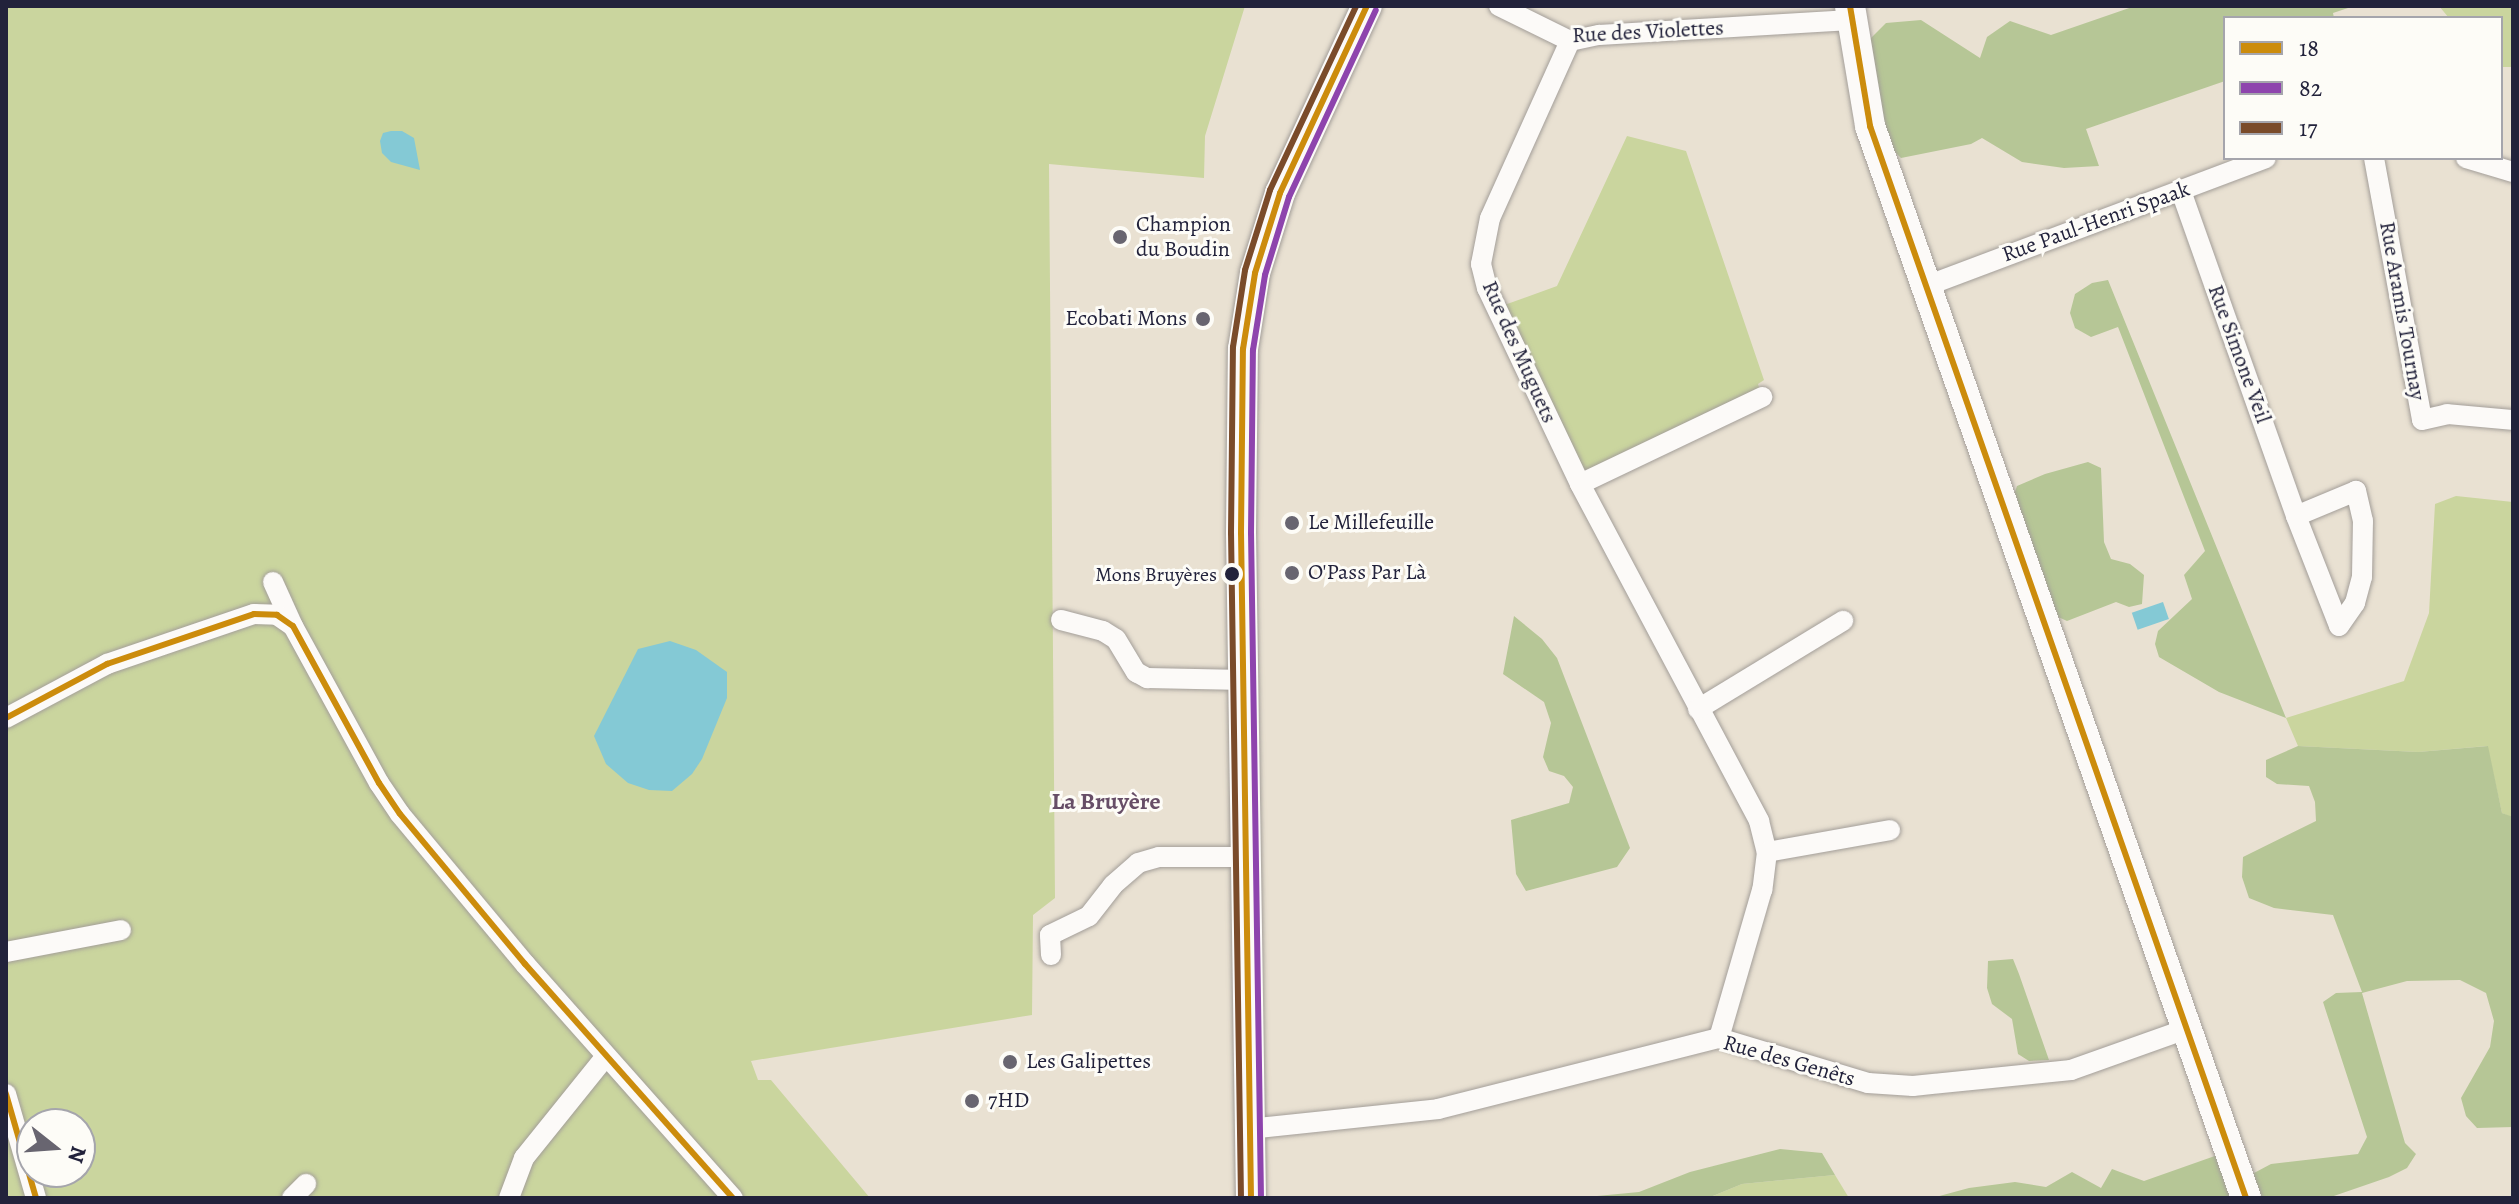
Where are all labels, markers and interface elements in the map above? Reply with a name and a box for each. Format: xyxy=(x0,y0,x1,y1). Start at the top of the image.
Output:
street label: Rue des Violettes xyxy=(1571,15,1725,49)
legend xyxy=(2223,16,2503,160)
text: 18 xyxy=(2299,32,2319,64)
text: 82 xyxy=(2299,72,2322,104)
text: 17 xyxy=(2299,112,2317,144)
street label: Rue Paul-Henri Spaak xyxy=(1999,176,2193,268)
place label: Champion du Boudin xyxy=(1136,211,1231,262)
street label: Rue Aramis Tournay xyxy=(2373,220,2431,402)
marker: Champion du Boudin xyxy=(1111,228,1129,246)
street label: Rue des Muguets xyxy=(1476,277,1562,427)
street label: Rue Simone Veil xyxy=(2202,281,2276,427)
place label: Ecobati Mons xyxy=(1065,306,1187,332)
marker: Ecobati Mons xyxy=(1194,310,1212,328)
place label: Le Millefeuille xyxy=(1308,510,1434,536)
marker: Le Millefeuille xyxy=(1283,514,1301,532)
place label: O'Pass Par Là xyxy=(1308,560,1427,586)
place label: Mons Bruyères xyxy=(1095,562,1217,586)
marker: O'Pass Par Là xyxy=(1283,564,1301,582)
marker: Mons Bruyères xyxy=(1224,566,1240,582)
district label: La Bruyère xyxy=(1052,788,1160,816)
street label: Rue des Genêts xyxy=(1720,1030,1858,1092)
place label: Les Galipettes xyxy=(1026,1049,1151,1075)
marker: Les Galipettes xyxy=(1001,1053,1019,1071)
place label: 7HD xyxy=(988,1088,1029,1114)
marker: 7HD xyxy=(963,1092,981,1110)
north arrow xyxy=(16,1108,96,1188)
text: N xyxy=(60,1142,94,1166)

